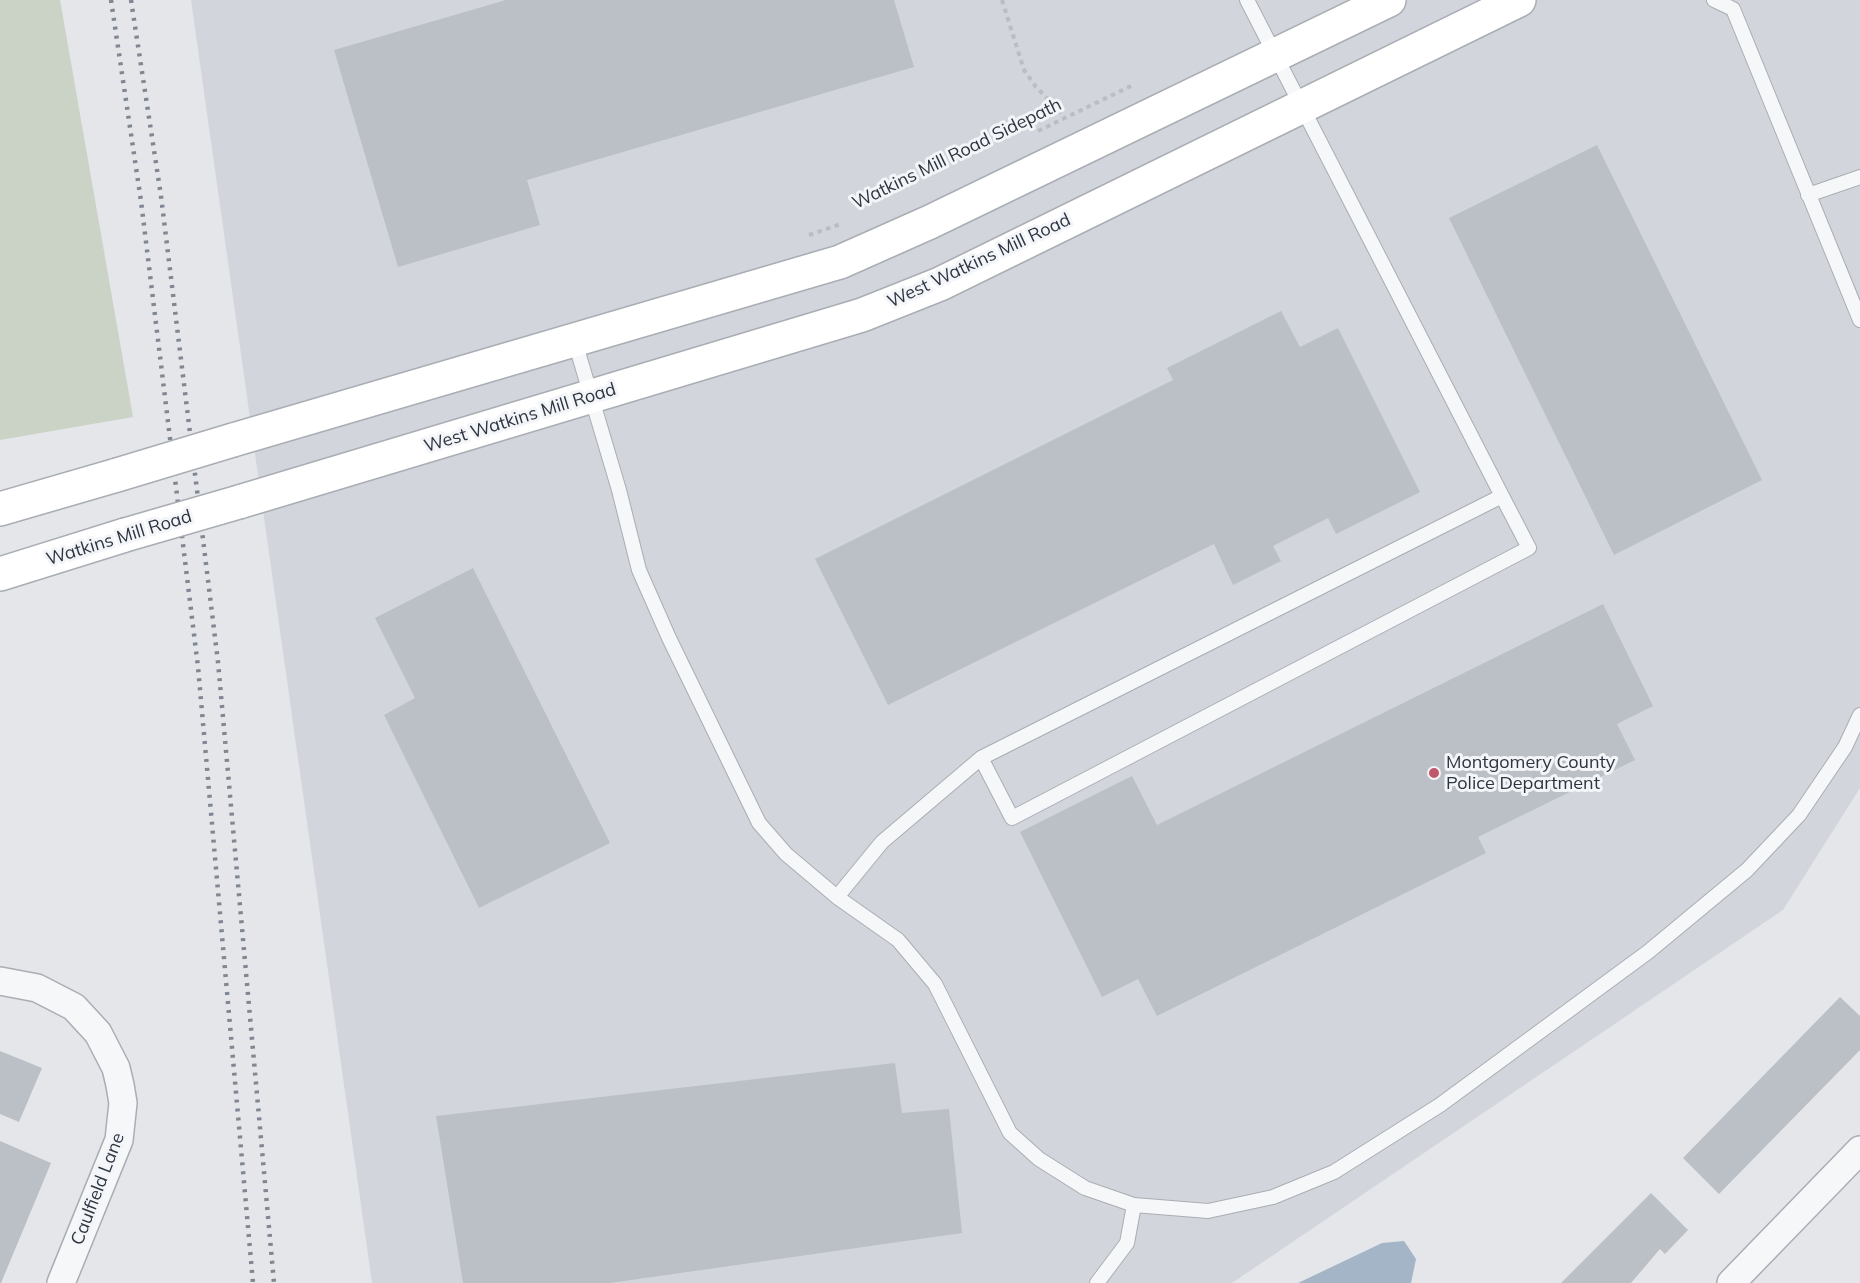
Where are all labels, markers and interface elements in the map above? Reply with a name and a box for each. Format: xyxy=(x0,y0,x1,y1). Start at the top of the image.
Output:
street label: Watkins Mill Road Sidepath xyxy=(849,94,1065,214)
street label: West Watkins Mill Road xyxy=(884,209,1074,313)
street label: West Watkins Mill Road xyxy=(421,379,619,457)
street label: Watkins Mill Road xyxy=(44,506,194,570)
place label: Montgomery County Police Department xyxy=(1446,752,1615,795)
marker: Montgomery County Police Department xyxy=(1427,766,1441,780)
street label: Caulfield Lane xyxy=(67,1130,129,1248)

